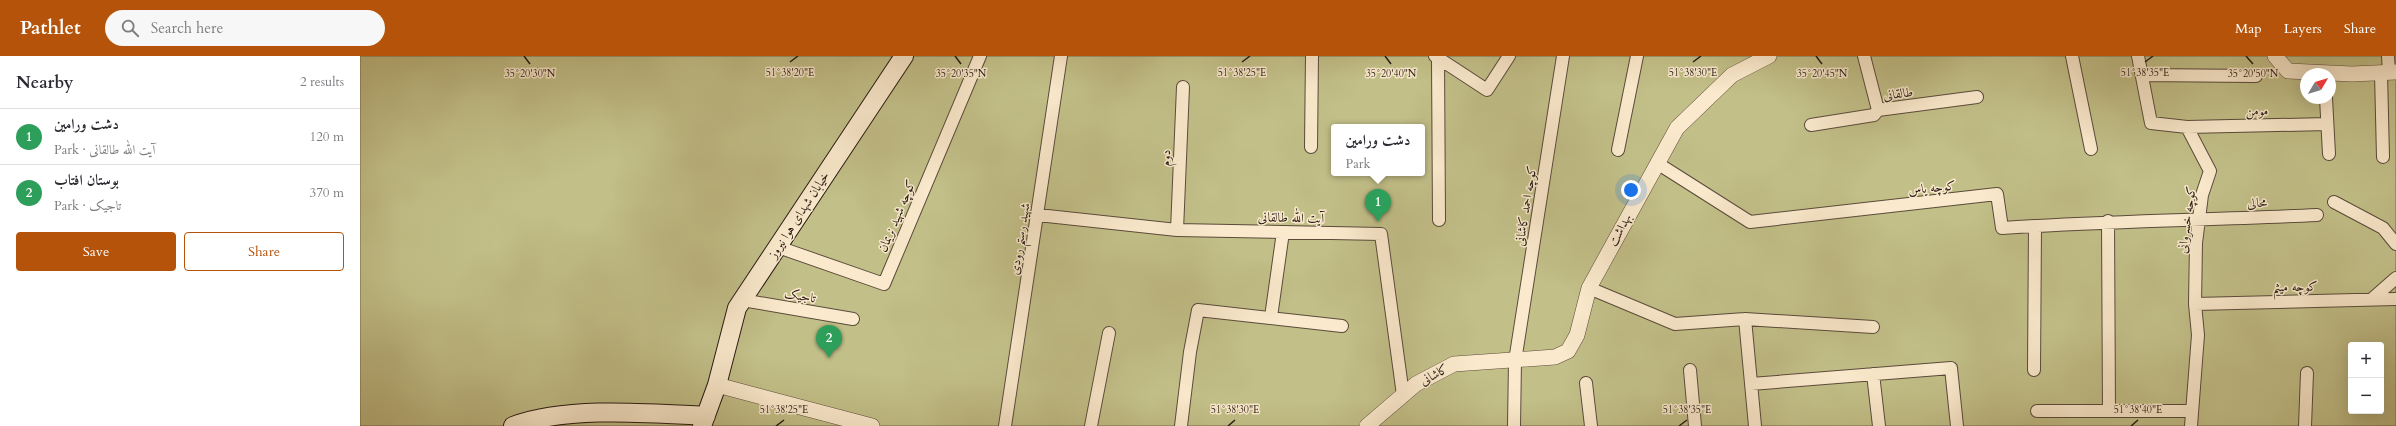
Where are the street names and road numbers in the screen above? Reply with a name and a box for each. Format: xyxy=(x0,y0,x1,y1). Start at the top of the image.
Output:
street label: طالقانی xyxy=(1882,83,1914,105)
street label: مومن xyxy=(2246,102,2268,120)
street label: دوم xyxy=(1157,149,1177,167)
street label: کوچه احمد کاشانی xyxy=(1511,164,1541,248)
street label: خیابان شهدای هوا نیروز xyxy=(763,168,834,264)
street label: کوچه شهید نریمان xyxy=(874,177,920,255)
street label: کوچه یاس xyxy=(1907,177,1957,199)
street label: کوچه خسروانی xyxy=(2173,185,2201,255)
street label: محالی xyxy=(2246,193,2268,213)
street label: شهید رستم رودی xyxy=(1005,202,1039,277)
street label: آیت الله طالقانی xyxy=(1258,206,1325,228)
street label: بهداشت xyxy=(1604,210,1636,250)
street label: کوچه میثم xyxy=(2272,278,2318,300)
street label: تاجیک xyxy=(783,284,818,308)
street label: کاشانی xyxy=(1417,360,1451,390)

